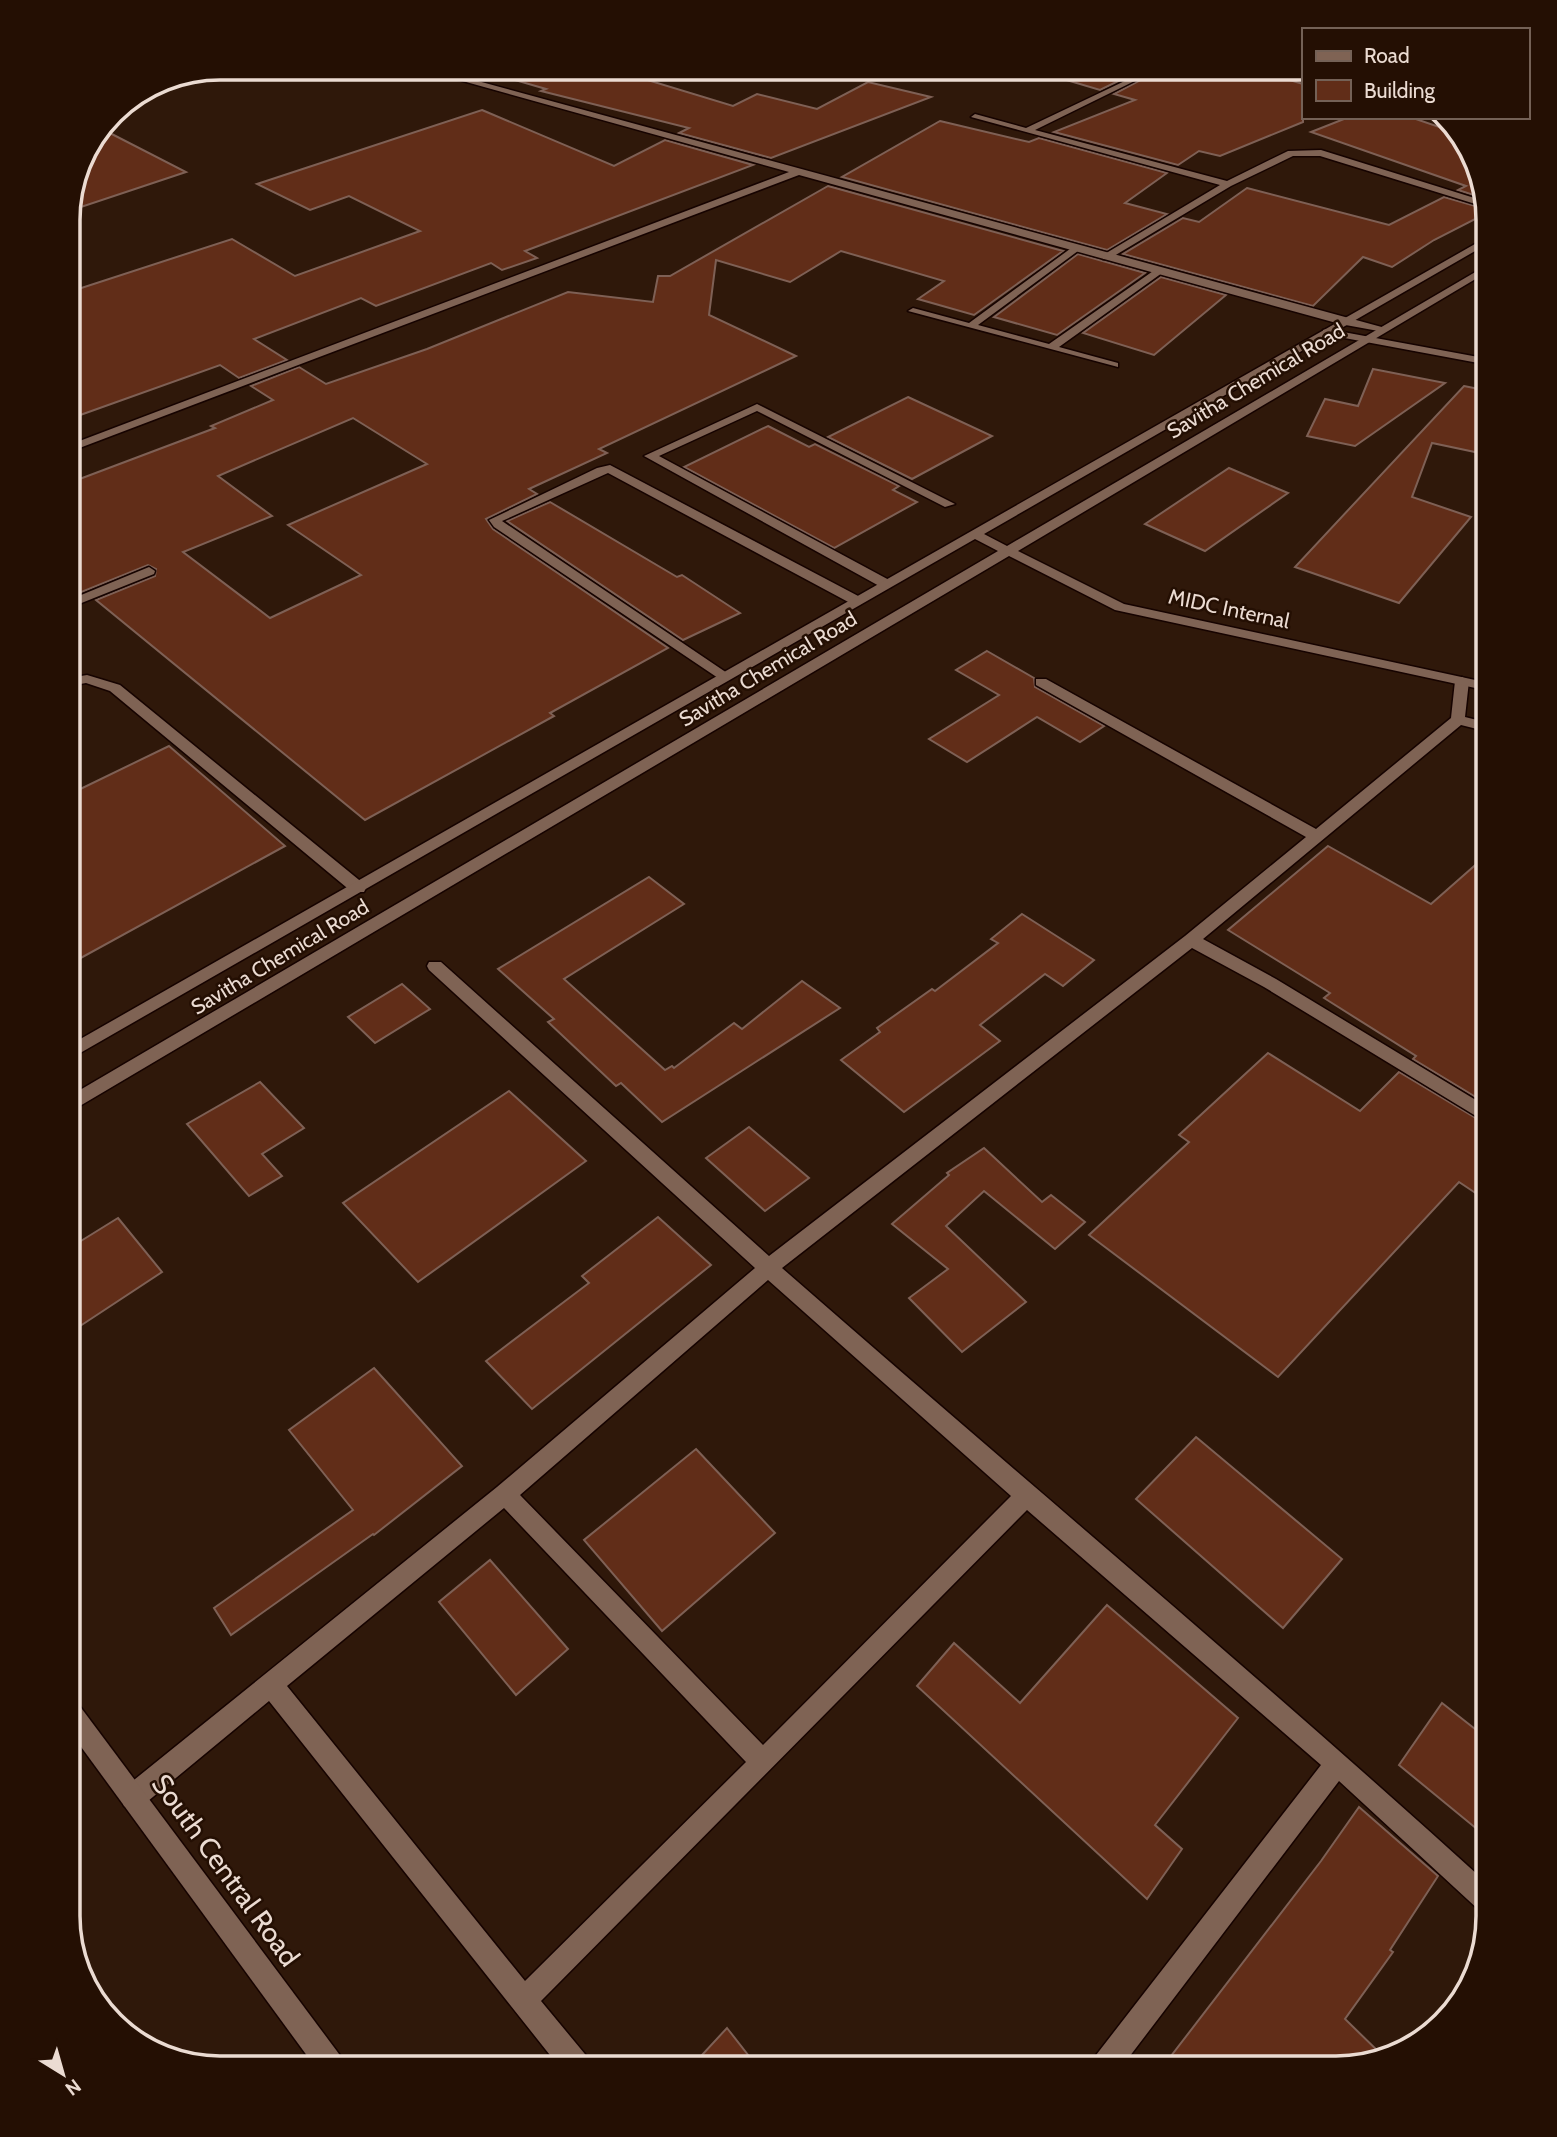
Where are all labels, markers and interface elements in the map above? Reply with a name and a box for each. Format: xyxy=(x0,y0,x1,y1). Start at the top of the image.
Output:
legend xyxy=(1302,28,1529,119)
text: Road xyxy=(1364,43,1410,68)
text: Building xyxy=(1364,78,1436,103)
street label: Savitha Chemical Road xyxy=(1162,318,1349,444)
street label: MIDC Internal xyxy=(1166,583,1292,634)
street label: Savitha Chemical Road xyxy=(674,606,861,732)
street label: Savitha Chemical Road xyxy=(186,894,373,1020)
street label: South Central Road xyxy=(145,1767,307,1973)
north arrow xyxy=(28,2039,98,2109)
text: N xyxy=(61,2074,85,2100)

